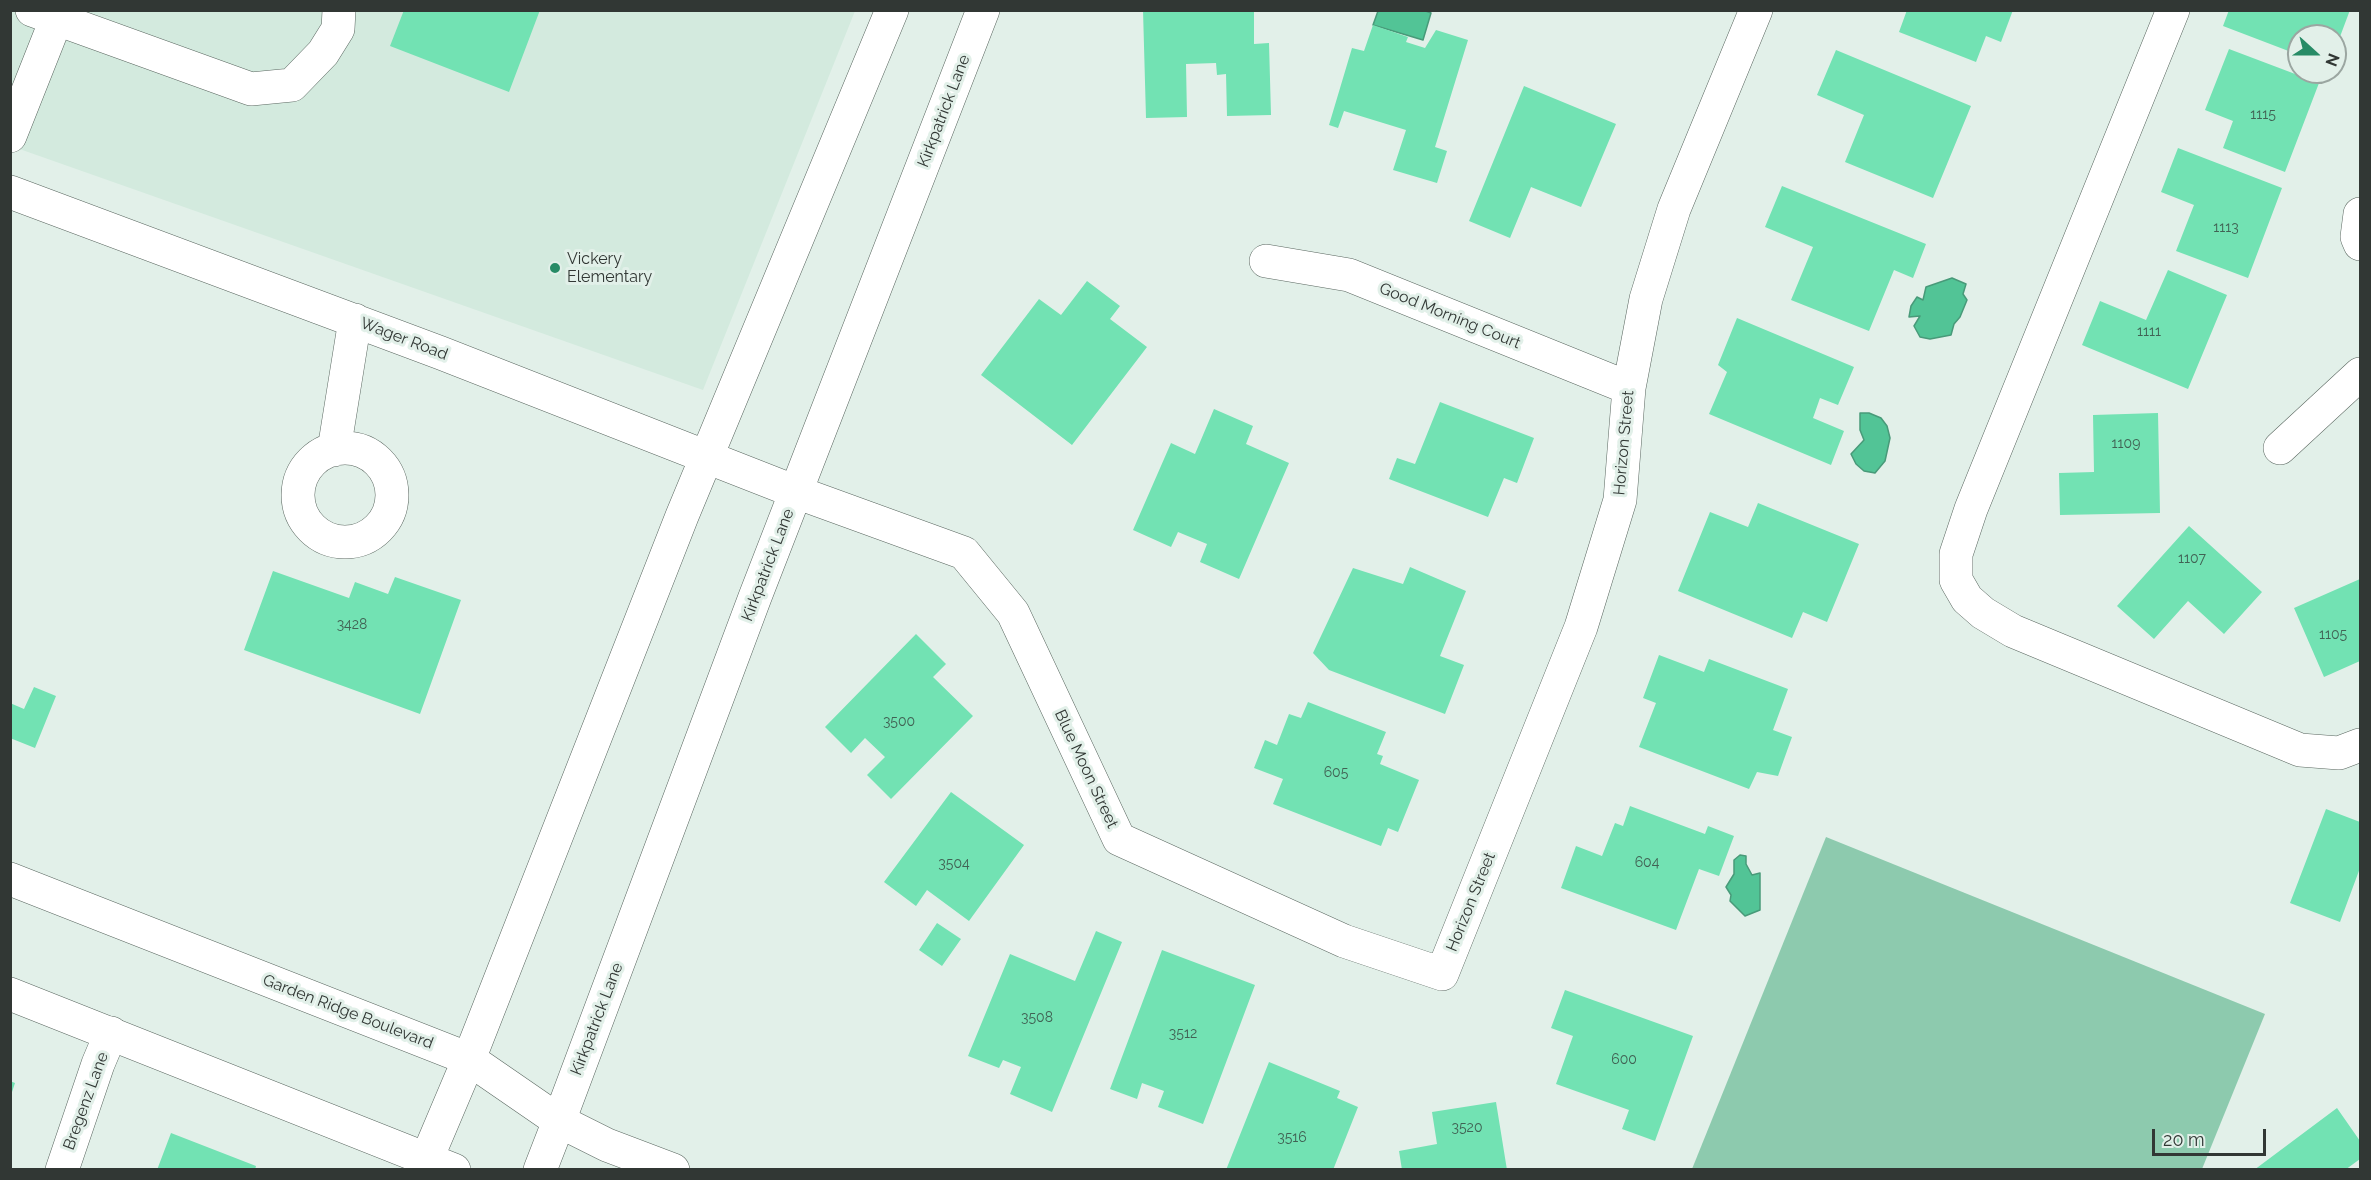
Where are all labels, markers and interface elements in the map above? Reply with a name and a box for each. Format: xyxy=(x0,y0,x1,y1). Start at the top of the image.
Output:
north arrow xyxy=(2287,24,2347,84)
text: N xyxy=(2321,51,2343,69)
street label: Kirkpatrick Lane xyxy=(914,52,974,170)
house number: 1115 xyxy=(2250,107,2276,123)
house number: 1113 xyxy=(2213,220,2239,236)
place label: Vickery Elementary xyxy=(567,249,652,287)
marker: Vickery Elementary xyxy=(548,261,562,275)
street label: Good Morning Court xyxy=(1377,279,1523,353)
street label: Wager Road xyxy=(358,314,450,364)
house number: 1111 xyxy=(2137,324,2161,340)
street label: Horizon Street xyxy=(1610,390,1638,496)
house number: 1109 xyxy=(2112,436,2140,452)
street label: Kirkpatrick Lane xyxy=(738,506,798,624)
house number: 1107 xyxy=(2178,551,2206,567)
house number: 3428 xyxy=(337,617,367,633)
house number: 1105 xyxy=(2319,627,2347,643)
street label: Blue Moon Street xyxy=(1050,707,1122,831)
house number: 3500 xyxy=(883,714,915,730)
house number: 605 xyxy=(1324,765,1348,781)
street label: Horizon Street xyxy=(1442,850,1500,954)
house number: 604 xyxy=(1635,855,1659,871)
house number: 3504 xyxy=(938,856,970,872)
street label: Kirkpatrick Lane xyxy=(567,960,627,1078)
street label: Garden Ridge Boulevard xyxy=(260,971,436,1053)
house number: 3508 xyxy=(1021,1010,1053,1026)
house number: 3512 xyxy=(1169,1026,1197,1042)
street label: Bregenz Lane xyxy=(59,1049,113,1153)
house number: 600 xyxy=(1611,1052,1637,1068)
scale bar xyxy=(2155,1117,2269,1155)
house number: 3520 xyxy=(1452,1120,1482,1136)
text: 20 m xyxy=(2163,1129,2205,1150)
house number: 3516 xyxy=(1277,1130,1307,1146)

